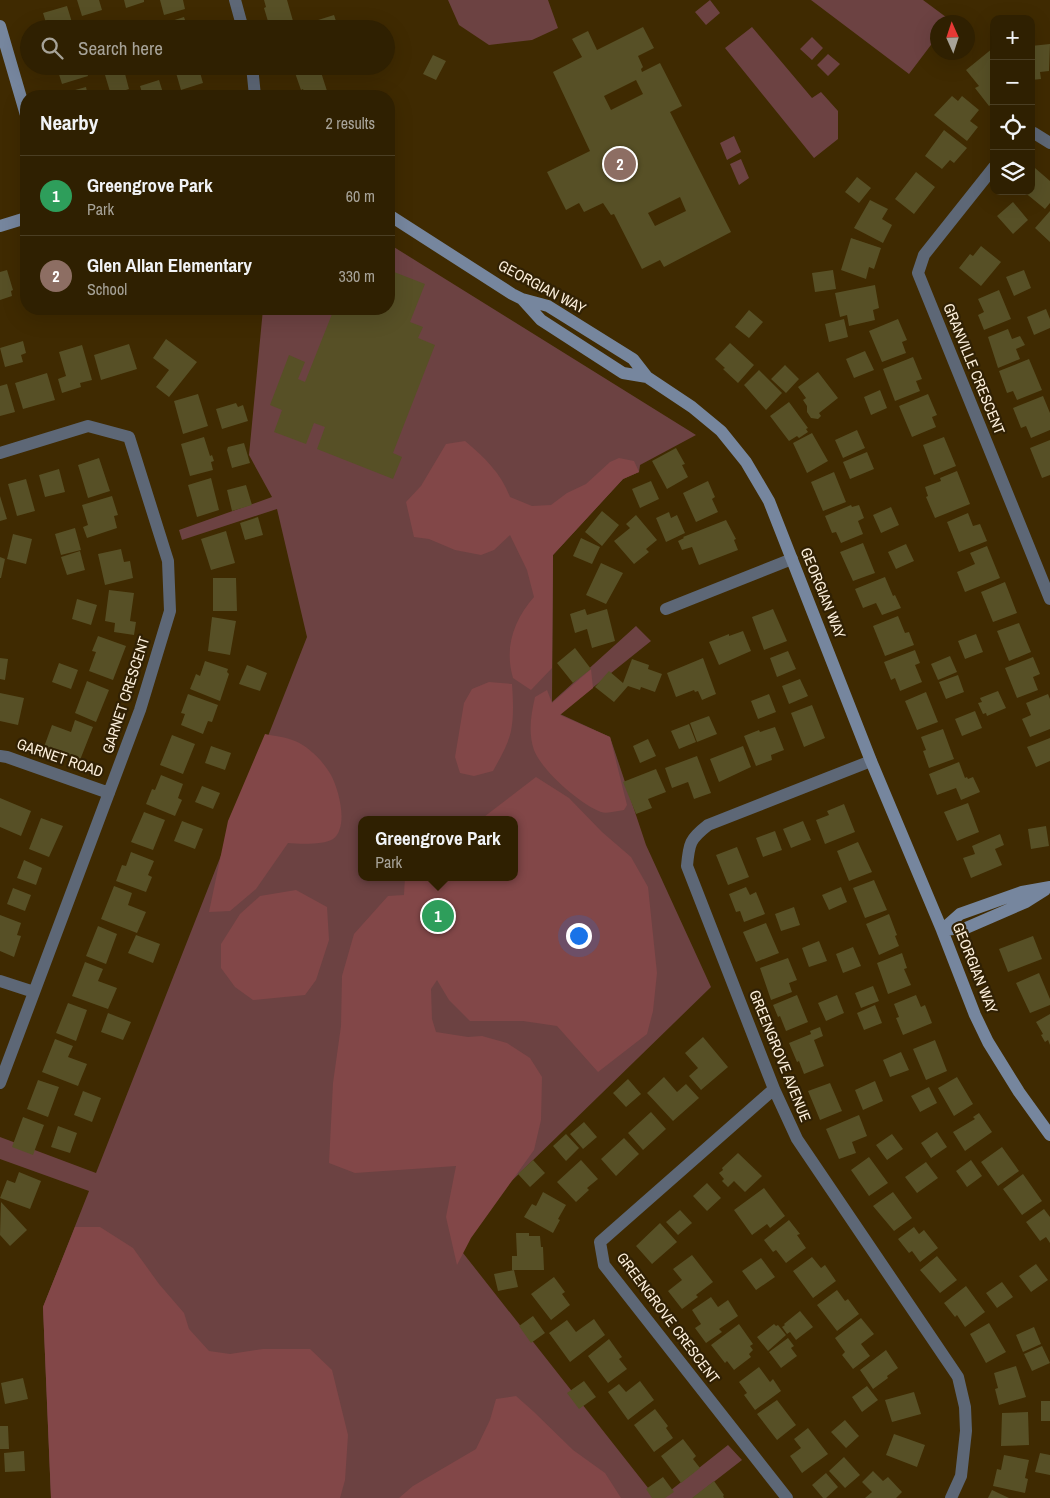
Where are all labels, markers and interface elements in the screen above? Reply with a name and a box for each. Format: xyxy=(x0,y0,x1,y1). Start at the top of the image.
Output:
north arrow xyxy=(930,15,975,60)
map controls xyxy=(990,15,1035,195)
button: + xyxy=(990,15,1035,60)
search box xyxy=(20,20,395,75)
icon: search xyxy=(38,34,66,62)
text: Search here xyxy=(78,35,163,61)
button: − xyxy=(990,60,1035,105)
button: locate xyxy=(990,105,1035,150)
text: Nearby xyxy=(40,108,98,137)
text: 2 results xyxy=(325,112,375,134)
pin: 2 xyxy=(604,145,636,183)
button: layers xyxy=(990,150,1035,195)
text: Greengrove Park xyxy=(87,172,213,198)
text: 1 xyxy=(52,185,60,207)
text: 60 m xyxy=(346,185,375,207)
text: Park xyxy=(87,198,114,220)
text: Glen Allan Elementary xyxy=(87,252,252,278)
street label: GEORGIAN WAY xyxy=(495,255,590,319)
text: 2 xyxy=(52,265,60,287)
text: 330 m xyxy=(339,265,375,287)
text: School xyxy=(87,278,127,300)
street label: GRANVILLE CRESCENT xyxy=(938,300,1011,438)
street label: GEORGIAN WAY xyxy=(796,544,852,642)
street label: GARNET CRESCENT xyxy=(97,633,155,756)
street label: GARNET ROAD xyxy=(14,733,106,782)
popup xyxy=(358,816,518,881)
text: Greengrove Park xyxy=(375,825,501,851)
text: Park xyxy=(375,851,402,873)
pin: 1 xyxy=(422,897,454,935)
street label: GEORGIAN WAY xyxy=(948,919,1004,1017)
your location xyxy=(566,923,592,949)
street label: GREENGROVE AVENUE xyxy=(744,987,817,1125)
street label: GREENGROVE CRESCENT xyxy=(612,1248,725,1388)

